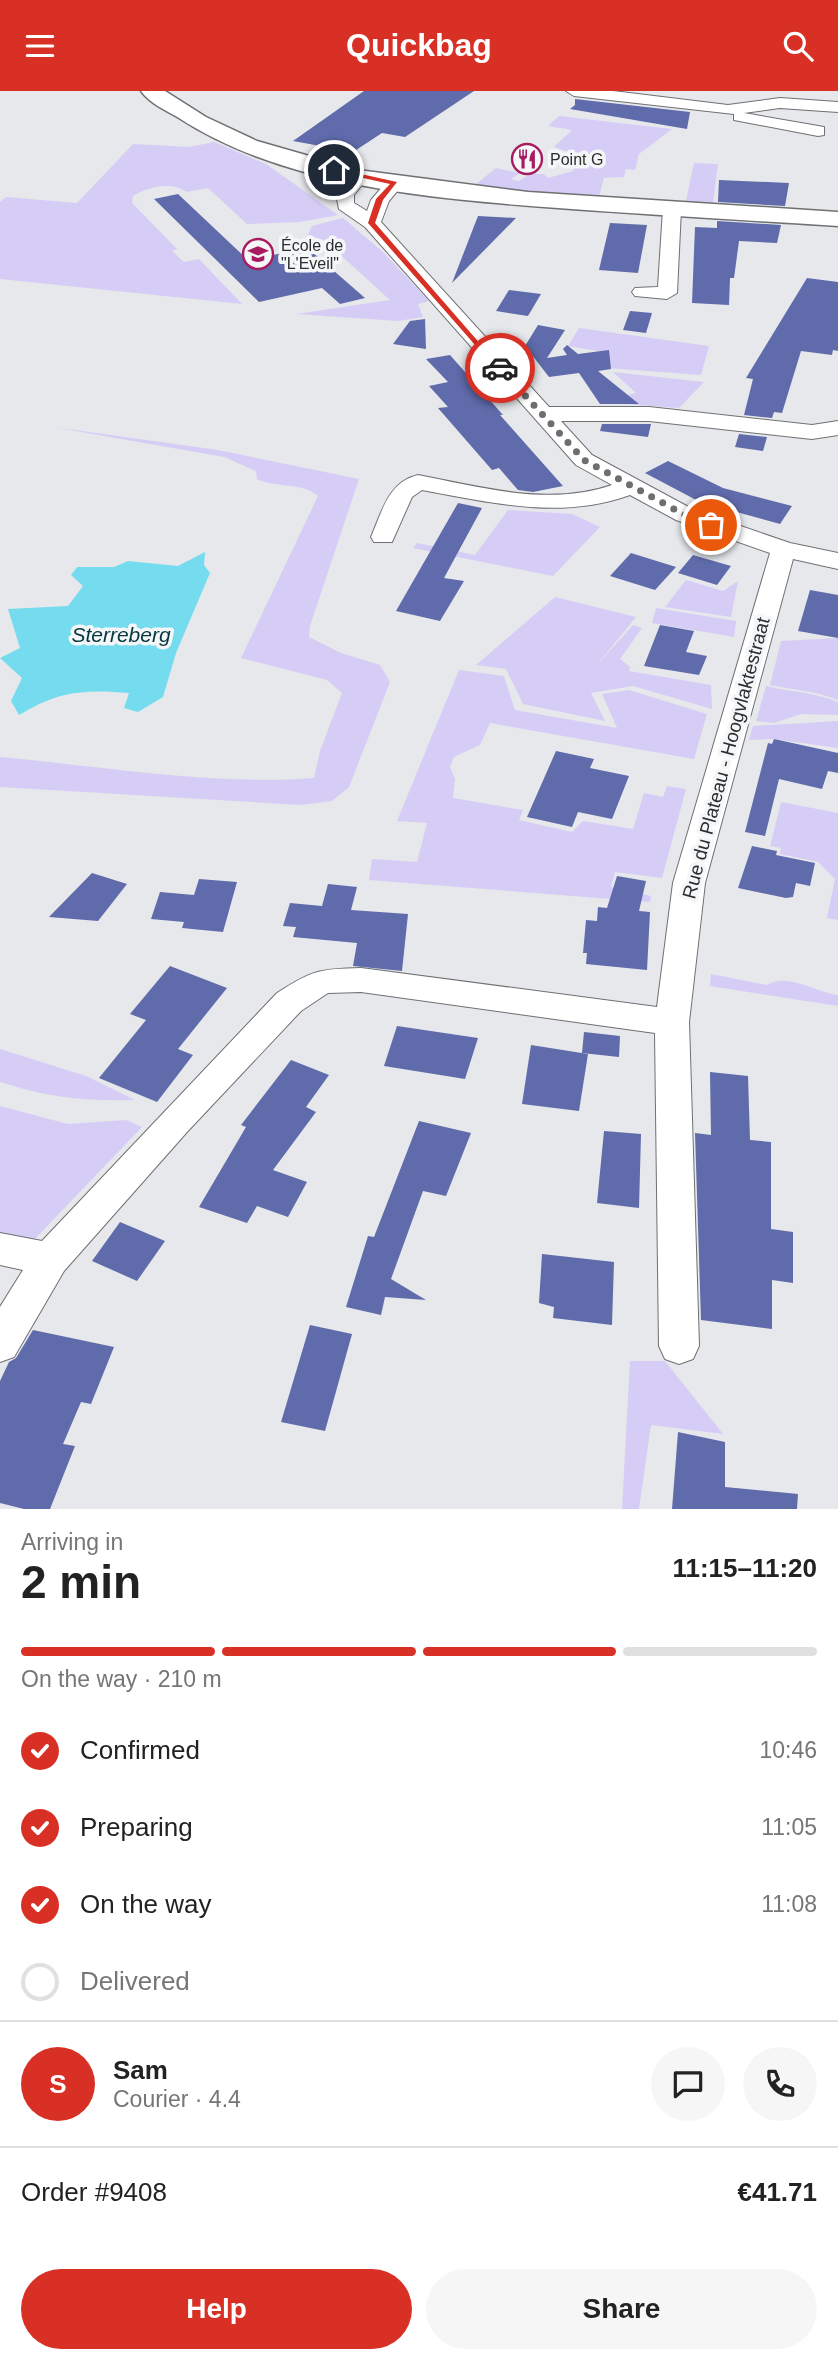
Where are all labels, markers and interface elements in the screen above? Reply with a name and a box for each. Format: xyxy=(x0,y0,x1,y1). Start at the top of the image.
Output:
icon: menu xyxy=(21,27,59,65)
text: Quickbag xyxy=(346,27,492,63)
icon: search xyxy=(779,27,817,65)
pin xyxy=(304,140,364,200)
restaurant icon: Point G xyxy=(510,142,544,176)
icon: home xyxy=(315,151,353,189)
place label: Point G xyxy=(550,151,603,168)
place label: École de "L'Eveil" xyxy=(281,236,343,272)
school or university icon: École de "L'Eveil" xyxy=(241,237,275,271)
courier xyxy=(465,333,535,403)
icon: car xyxy=(481,349,519,387)
pin xyxy=(681,495,741,555)
icon: bag xyxy=(692,506,730,544)
street label: Rue du Plateau - Hoogvlaktestraat xyxy=(678,614,774,901)
water label: Sterreberg xyxy=(71,623,171,646)
text: Arriving in xyxy=(21,1529,123,1555)
text: 11:15–11:20 xyxy=(672,1553,817,1583)
text: 2 min xyxy=(21,1556,141,1608)
text: On the way · 210 m xyxy=(21,1666,222,1692)
icon: check xyxy=(21,1732,59,1770)
text: Confirmed xyxy=(80,1735,200,1765)
text: 10:46 xyxy=(759,1737,817,1763)
icon: check xyxy=(21,1809,59,1847)
text: Preparing xyxy=(80,1812,193,1842)
text: 11:05 xyxy=(761,1814,817,1840)
icon: check xyxy=(21,1886,59,1924)
text: On the way xyxy=(80,1889,212,1919)
text: 11:08 xyxy=(761,1891,817,1917)
text: Delivered xyxy=(80,1966,190,1996)
button: chat xyxy=(651,2047,725,2121)
button: phone xyxy=(743,2047,817,2121)
text: Sam xyxy=(113,2055,168,2085)
text: S xyxy=(49,2069,67,2099)
text: Courier · 4.4 xyxy=(113,2086,241,2112)
text: Order #9408 xyxy=(21,2177,167,2207)
text: €41.71 xyxy=(737,2177,817,2207)
button: Help xyxy=(21,2269,412,2349)
button: Share xyxy=(426,2269,817,2349)

